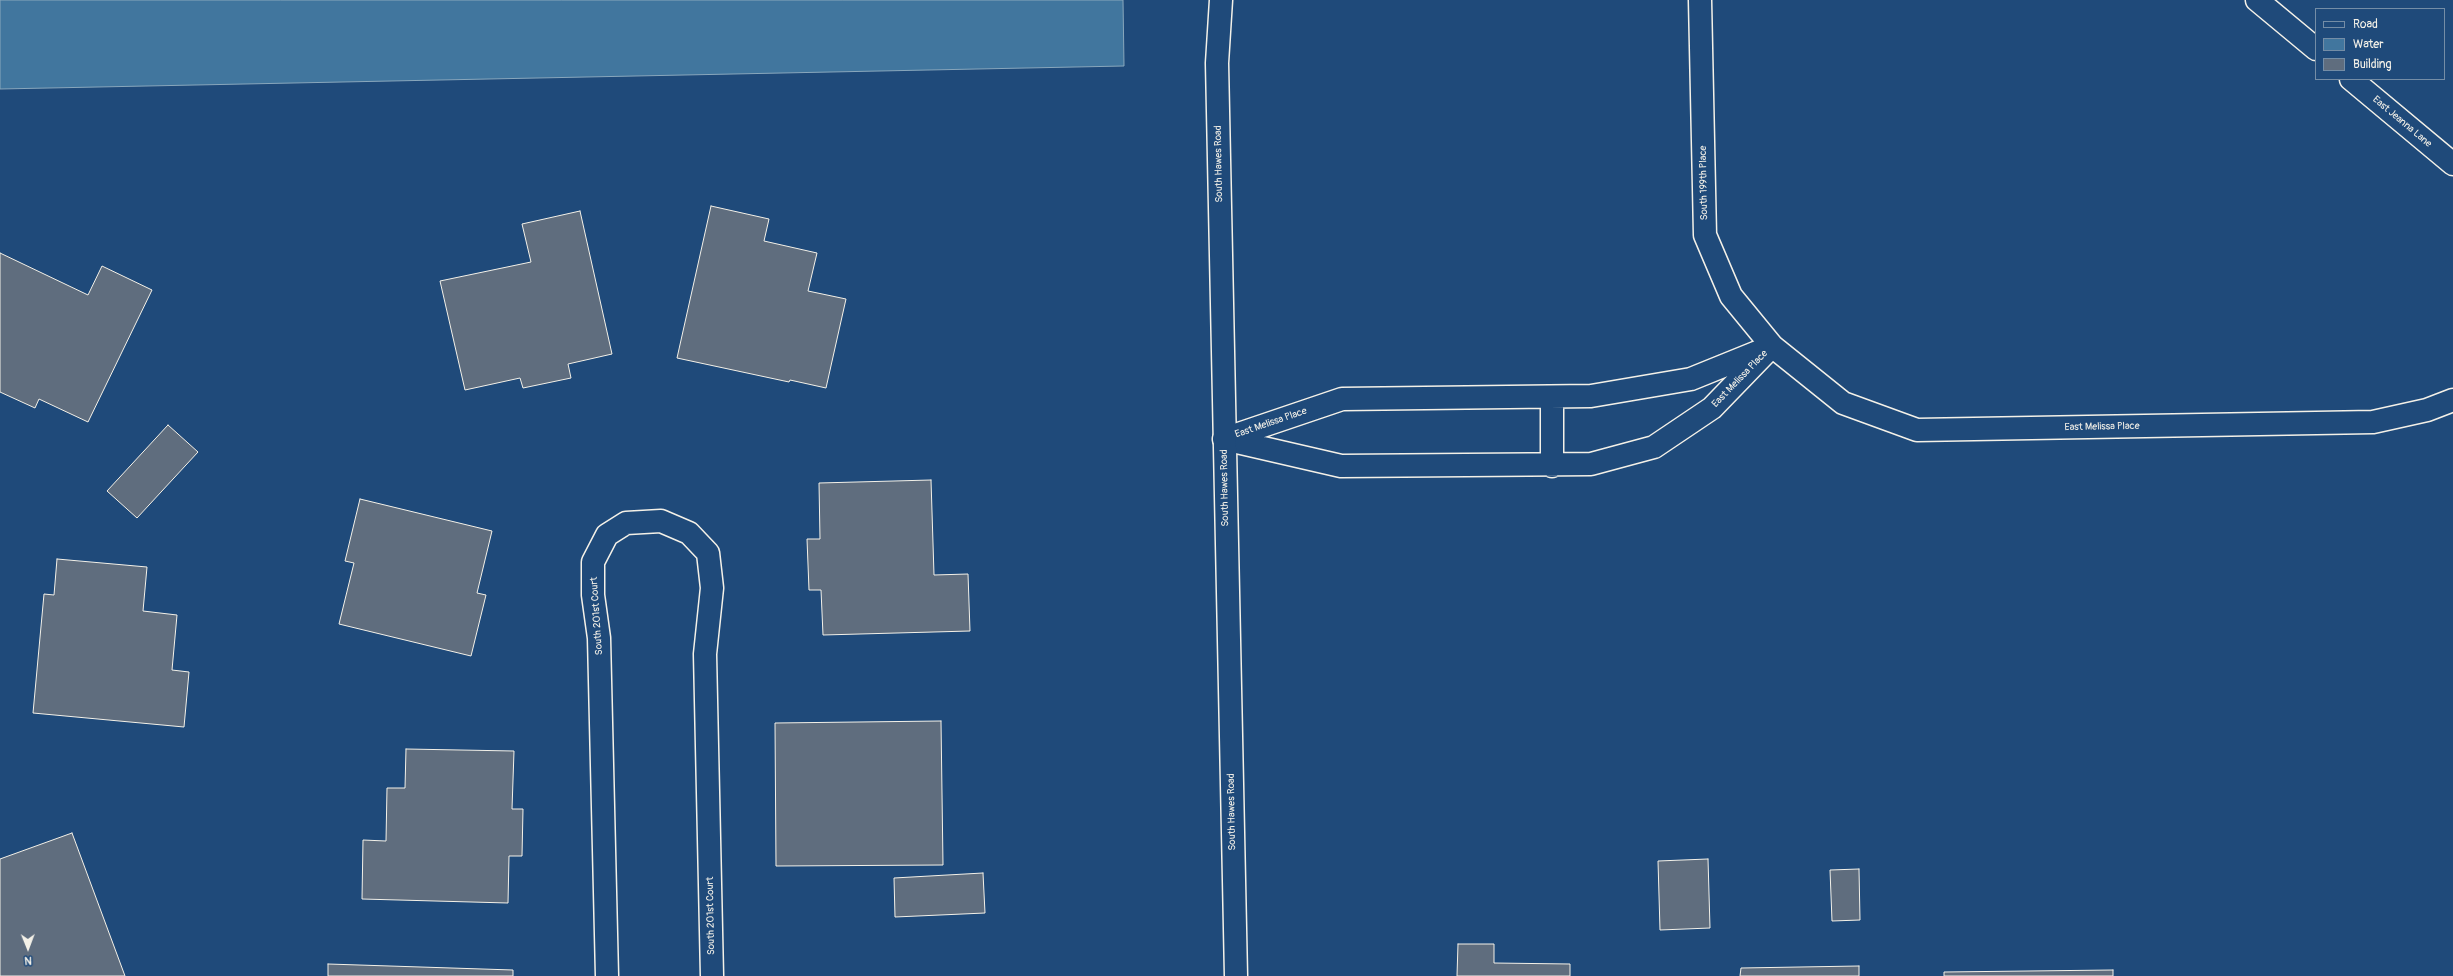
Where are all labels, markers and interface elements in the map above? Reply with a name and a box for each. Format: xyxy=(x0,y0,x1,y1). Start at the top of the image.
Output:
legend xyxy=(2315,8,2445,80)
text: Road xyxy=(2353,17,2378,32)
text: Water xyxy=(2353,37,2384,52)
text: Building xyxy=(2353,57,2392,72)
street label: East Jeanna Lane xyxy=(2370,94,2434,150)
street label: South Hawes Road xyxy=(1212,125,1226,203)
street label: South 199th Place xyxy=(1697,146,1711,220)
street label: East Melissa Place xyxy=(1710,348,1770,410)
street label: East Melissa Place xyxy=(1234,405,1308,441)
street label: East Melissa Place xyxy=(2064,420,2140,434)
street label: South Hawes Road xyxy=(1218,449,1232,527)
street label: South 201st Court xyxy=(588,577,606,655)
street label: South Hawes Road xyxy=(1225,773,1239,851)
street label: South 201st Court xyxy=(704,877,718,955)
north arrow xyxy=(8,928,48,968)
text: N xyxy=(24,954,32,967)

